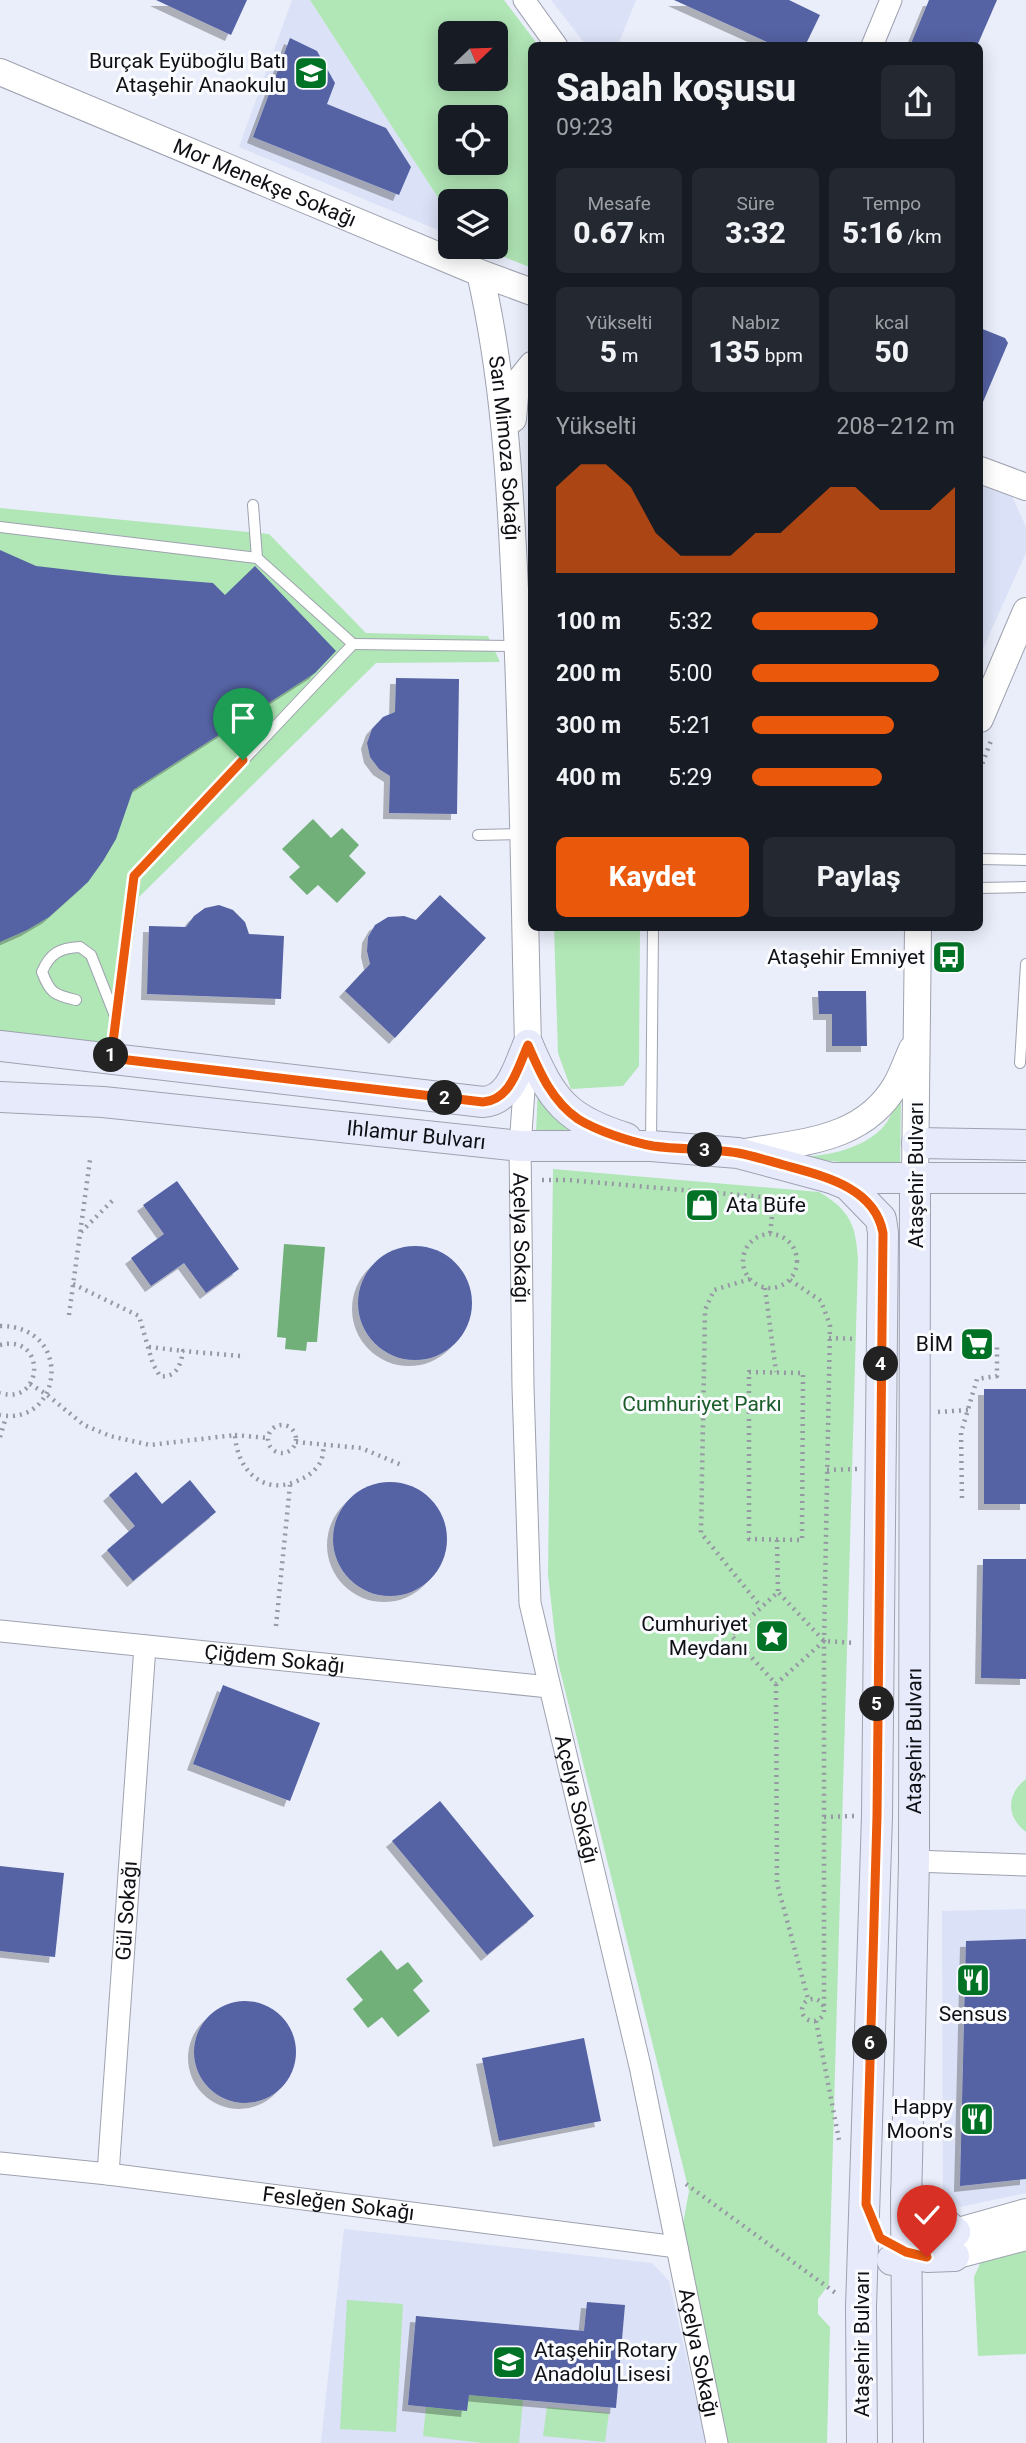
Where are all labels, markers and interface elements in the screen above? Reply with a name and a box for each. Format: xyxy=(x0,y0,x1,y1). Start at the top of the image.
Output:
north arrow xyxy=(438,21,508,91)
map controls xyxy=(438,21,508,259)
place label: Burçak Eyüboğlu Batı Ataşehir Anaokulu xyxy=(89,49,286,97)
school or university icon: Burçak Eyüboğlu Batı Ataşehir Anaokulu xyxy=(292,54,330,92)
button: share xyxy=(881,65,955,139)
text: Sabah koşusu xyxy=(556,66,796,110)
button: locate xyxy=(438,105,508,175)
text: 09:23 xyxy=(556,114,613,141)
street label: Mor Menekşe Sokağı xyxy=(170,134,360,232)
button: layers xyxy=(438,189,508,259)
text: Mesafe xyxy=(588,192,651,215)
text: Süre xyxy=(736,192,775,215)
text: Tempo xyxy=(862,192,921,215)
text: 0.67 xyxy=(573,215,634,250)
text: 3:32 xyxy=(725,215,786,250)
text: 5:16 xyxy=(842,215,903,250)
text: km xyxy=(634,225,665,248)
text: /km xyxy=(903,225,942,248)
text: Yükselti xyxy=(586,311,652,334)
text: Nabız xyxy=(731,311,780,334)
text: kcal xyxy=(875,311,909,334)
text: 5 xyxy=(600,334,617,369)
text: 135 xyxy=(708,334,760,369)
text: 50 xyxy=(875,334,909,369)
text: m xyxy=(617,344,639,367)
text: bpm xyxy=(760,344,803,367)
street label: Sarı Mimoza Sokağı xyxy=(484,354,525,541)
text: Yükselti xyxy=(556,413,637,440)
text: 208–212 m xyxy=(836,413,955,440)
text: 100 m xyxy=(556,608,621,635)
text: 5:32 xyxy=(668,608,712,635)
text: 200 m xyxy=(556,660,621,687)
text: 5:00 xyxy=(668,660,712,687)
pin xyxy=(213,688,273,760)
icon: arrive xyxy=(224,699,262,737)
text: 300 m xyxy=(556,712,621,739)
text: 5:21 xyxy=(668,712,712,739)
text: 400 m xyxy=(556,764,621,791)
text: 5:29 xyxy=(668,764,712,791)
button: Kaydet xyxy=(556,837,749,917)
button: Paylaş xyxy=(763,837,955,917)
bus stop icon: Ataşehir Emniyet xyxy=(930,938,968,976)
place label: Ataşehir Emniyet xyxy=(767,945,925,969)
pin: 1 xyxy=(94,1038,128,1072)
text: 1 xyxy=(105,1043,116,1066)
pin: 2 xyxy=(428,1080,462,1116)
text: 2 xyxy=(439,1086,450,1109)
street label: Ataşehir Bulvarı xyxy=(904,1102,928,1248)
street label: Ihlamur Bulvarı xyxy=(345,1116,487,1154)
pin: 3 xyxy=(688,1132,722,1168)
text: 3 xyxy=(699,1138,710,1161)
street label: Açelya Sokağı xyxy=(508,1172,534,1303)
shop icon: Ata Büfe xyxy=(683,1186,721,1224)
place label: Ata Büfe xyxy=(726,1193,806,1217)
supermarket icon: BİM xyxy=(958,1325,996,1363)
place label: BİM xyxy=(916,1332,953,1356)
pin: 4 xyxy=(864,1346,898,1382)
text: 4 xyxy=(875,1352,886,1375)
park label: Cumhuriyet Parkı xyxy=(622,1392,782,1416)
place label: Cumhuriyet Meydanı xyxy=(641,1612,748,1660)
place icon: Cumhuriyet Meydanı xyxy=(753,1617,791,1655)
street label: Çiğdem Sokağı xyxy=(203,1640,346,1678)
street label: Ataşehir Bulvarı xyxy=(902,1668,926,1814)
pin: 5 xyxy=(860,1686,894,1722)
text: 5 xyxy=(871,1692,882,1715)
street label: Açelya Sokağı xyxy=(550,1733,603,1866)
street label: Gül Sokağı xyxy=(111,1860,142,1961)
restaurant icon: Sensus xyxy=(954,1961,992,1999)
place label: Sensus xyxy=(939,2002,1007,2026)
pin: 6 xyxy=(852,2025,888,2060)
text: 6 xyxy=(864,2031,875,2054)
place label: Happy Moon's xyxy=(886,2095,953,2143)
restaurant icon: Happy Moon's xyxy=(958,2100,996,2138)
street label: Fesleğen Sokağı xyxy=(261,2182,416,2225)
pin xyxy=(897,2185,957,2257)
icon: check xyxy=(908,2196,946,2234)
street label: Ataşehir Bulvarı xyxy=(850,2271,874,2417)
street label: Açelya Sokağı xyxy=(674,2286,723,2419)
place label: Ataşehir Rotary Anadolu Lisesi xyxy=(534,2338,677,2386)
school or university icon: Ataşehir Rotary Anadolu Lisesi xyxy=(490,2343,528,2381)

